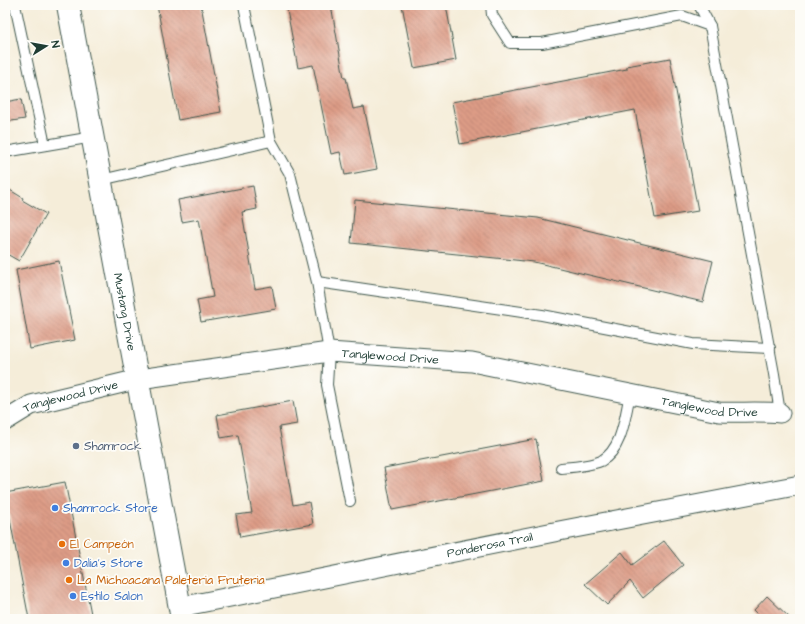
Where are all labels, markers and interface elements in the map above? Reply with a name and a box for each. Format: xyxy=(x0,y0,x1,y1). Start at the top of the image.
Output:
north arrow xyxy=(26,26,66,66)
text: N xyxy=(47,39,63,49)
street label: Mustang Drive xyxy=(109,271,141,353)
street label: Tanglewood Drive xyxy=(341,344,440,368)
street label: Tanglewood Drive xyxy=(20,376,120,417)
street label: Tanglewood Drive xyxy=(660,392,758,421)
place label: Shamrock xyxy=(84,438,142,455)
marker: Shamrock xyxy=(71,441,81,451)
place label: Shamrock Store xyxy=(63,500,158,517)
marker: Shamrock Store xyxy=(50,503,60,513)
street label: Ponderosa Trail xyxy=(445,528,534,562)
place label: El Campeón xyxy=(70,536,134,553)
marker: El Campeón xyxy=(57,539,67,549)
place label: Dalia's Store xyxy=(74,555,143,572)
marker: Dalia's Store xyxy=(61,558,71,568)
place label: La Michoacana Paleteria Fruteria xyxy=(77,572,265,589)
marker: La Michoacana Paleteria Fruteria xyxy=(64,575,74,585)
place label: Estilo Salon xyxy=(81,588,143,605)
marker: Estilo Salon xyxy=(68,591,78,601)

